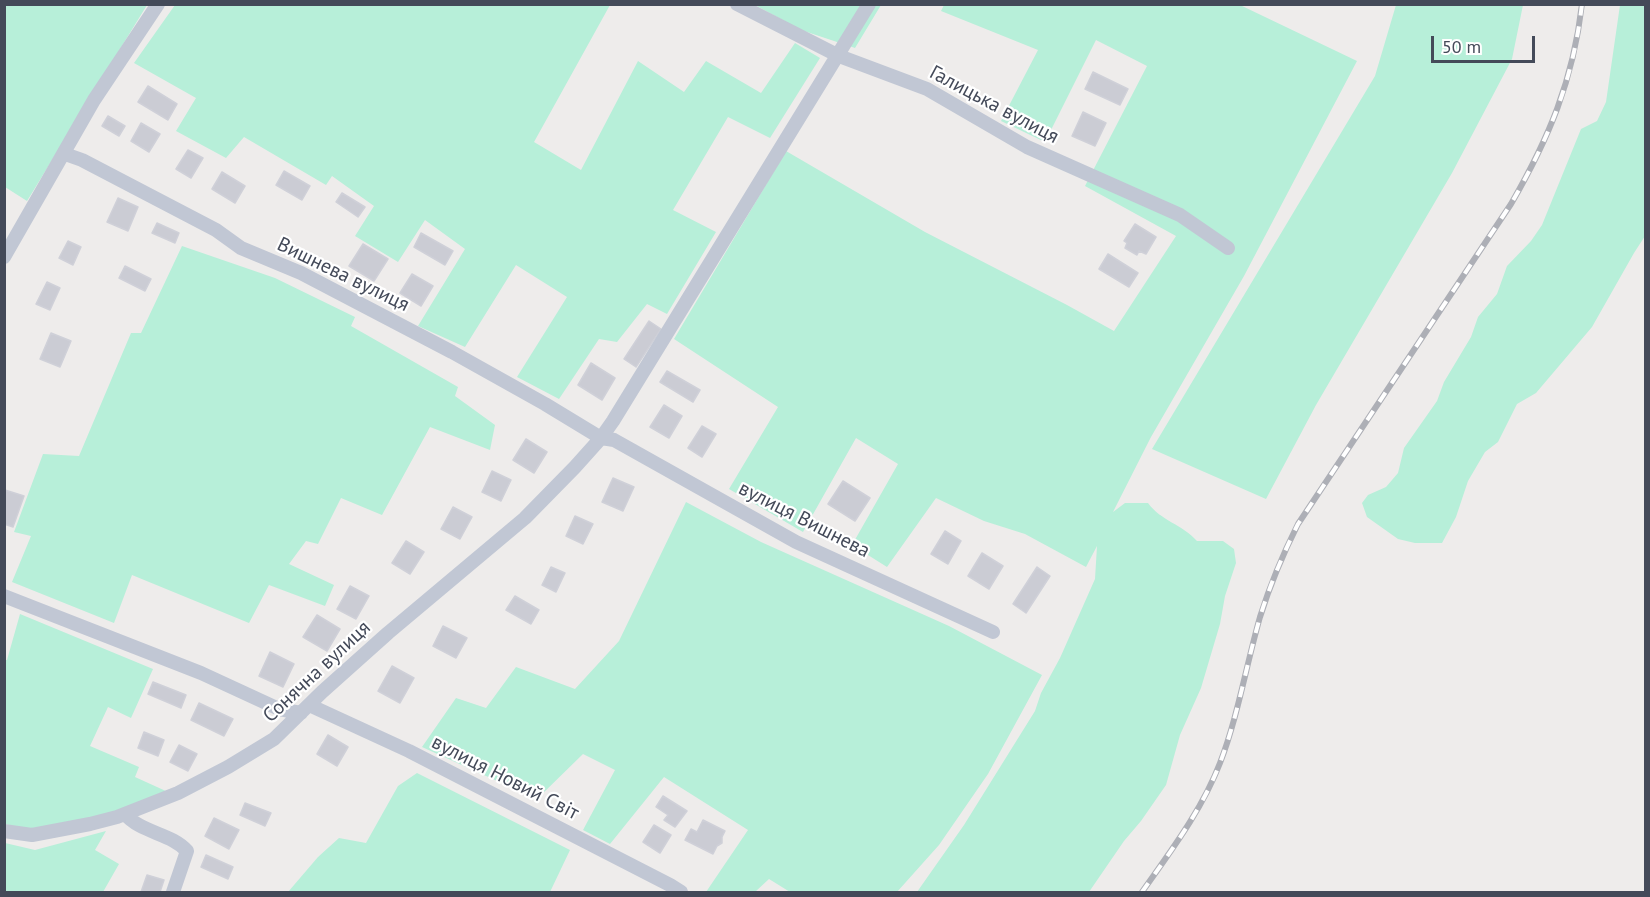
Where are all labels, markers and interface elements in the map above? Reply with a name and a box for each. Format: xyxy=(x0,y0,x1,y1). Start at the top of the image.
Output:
scale bar xyxy=(1434,24,1538,62)
text: 50 m xyxy=(1442,35,1481,58)
street label: Галицька вулиця xyxy=(925,61,1063,149)
street label: Вишнева вулиця xyxy=(273,233,413,317)
street label: вулиця Вишнева xyxy=(734,477,874,563)
street label: Сонячна вулиця xyxy=(258,616,376,728)
street label: вулиця Новий Світ xyxy=(427,731,583,825)

